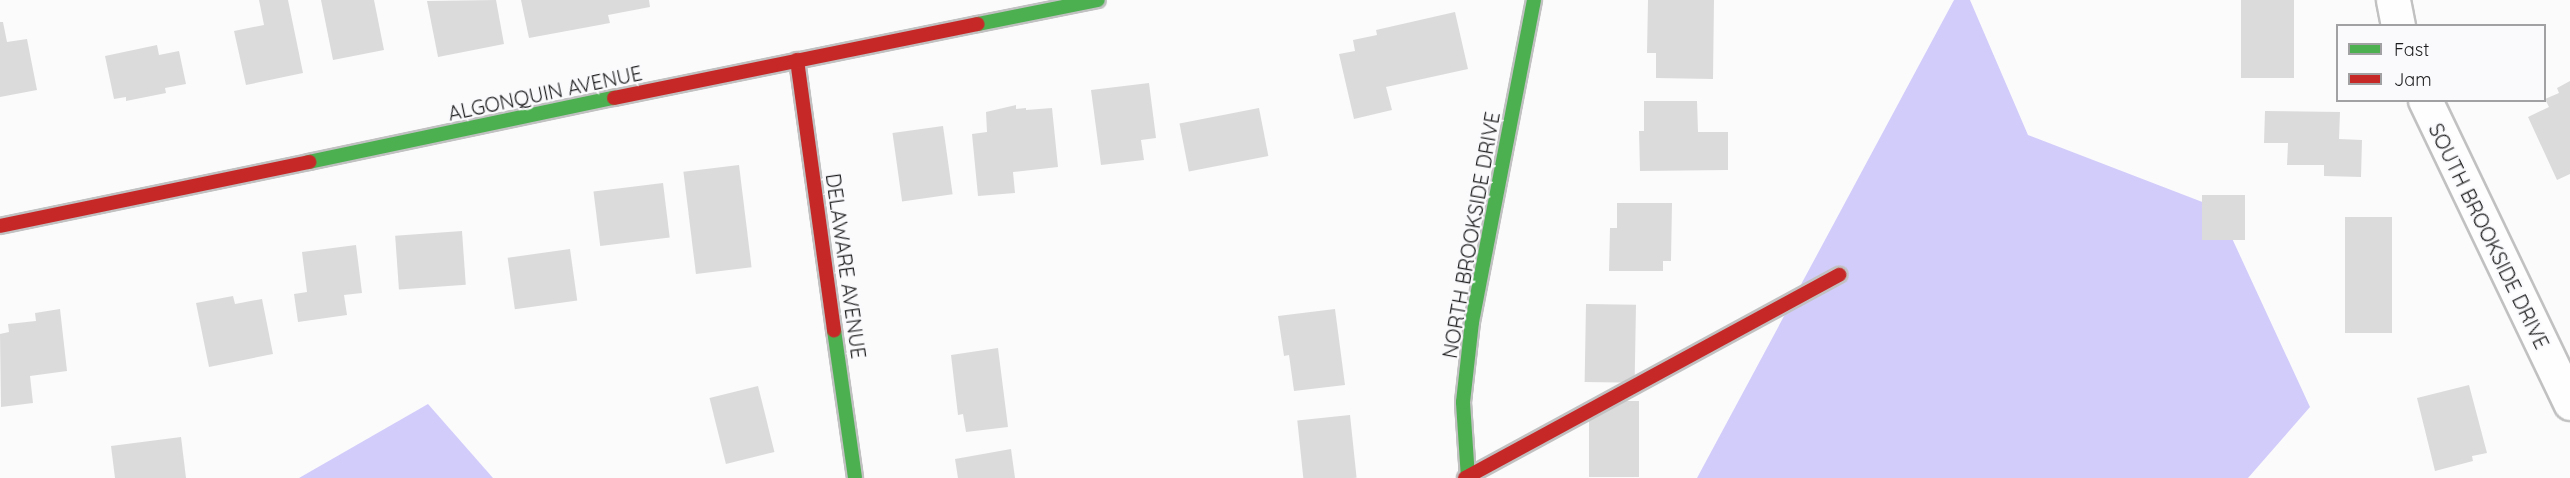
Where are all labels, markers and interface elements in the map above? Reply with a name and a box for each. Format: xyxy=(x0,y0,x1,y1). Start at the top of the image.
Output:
legend xyxy=(2336,24,2546,102)
text: Fast xyxy=(2394,38,2429,61)
street label: ALGONQUIN AVENUE xyxy=(446,61,644,125)
text: Jam xyxy=(2394,68,2432,91)
street label: NORTH BROOKSIDE DRIVE xyxy=(1437,110,1505,360)
street label: SOUTH BROOKSIDE DRIVE xyxy=(2424,119,2554,353)
street label: DELAWARE AVENUE xyxy=(821,172,871,360)

